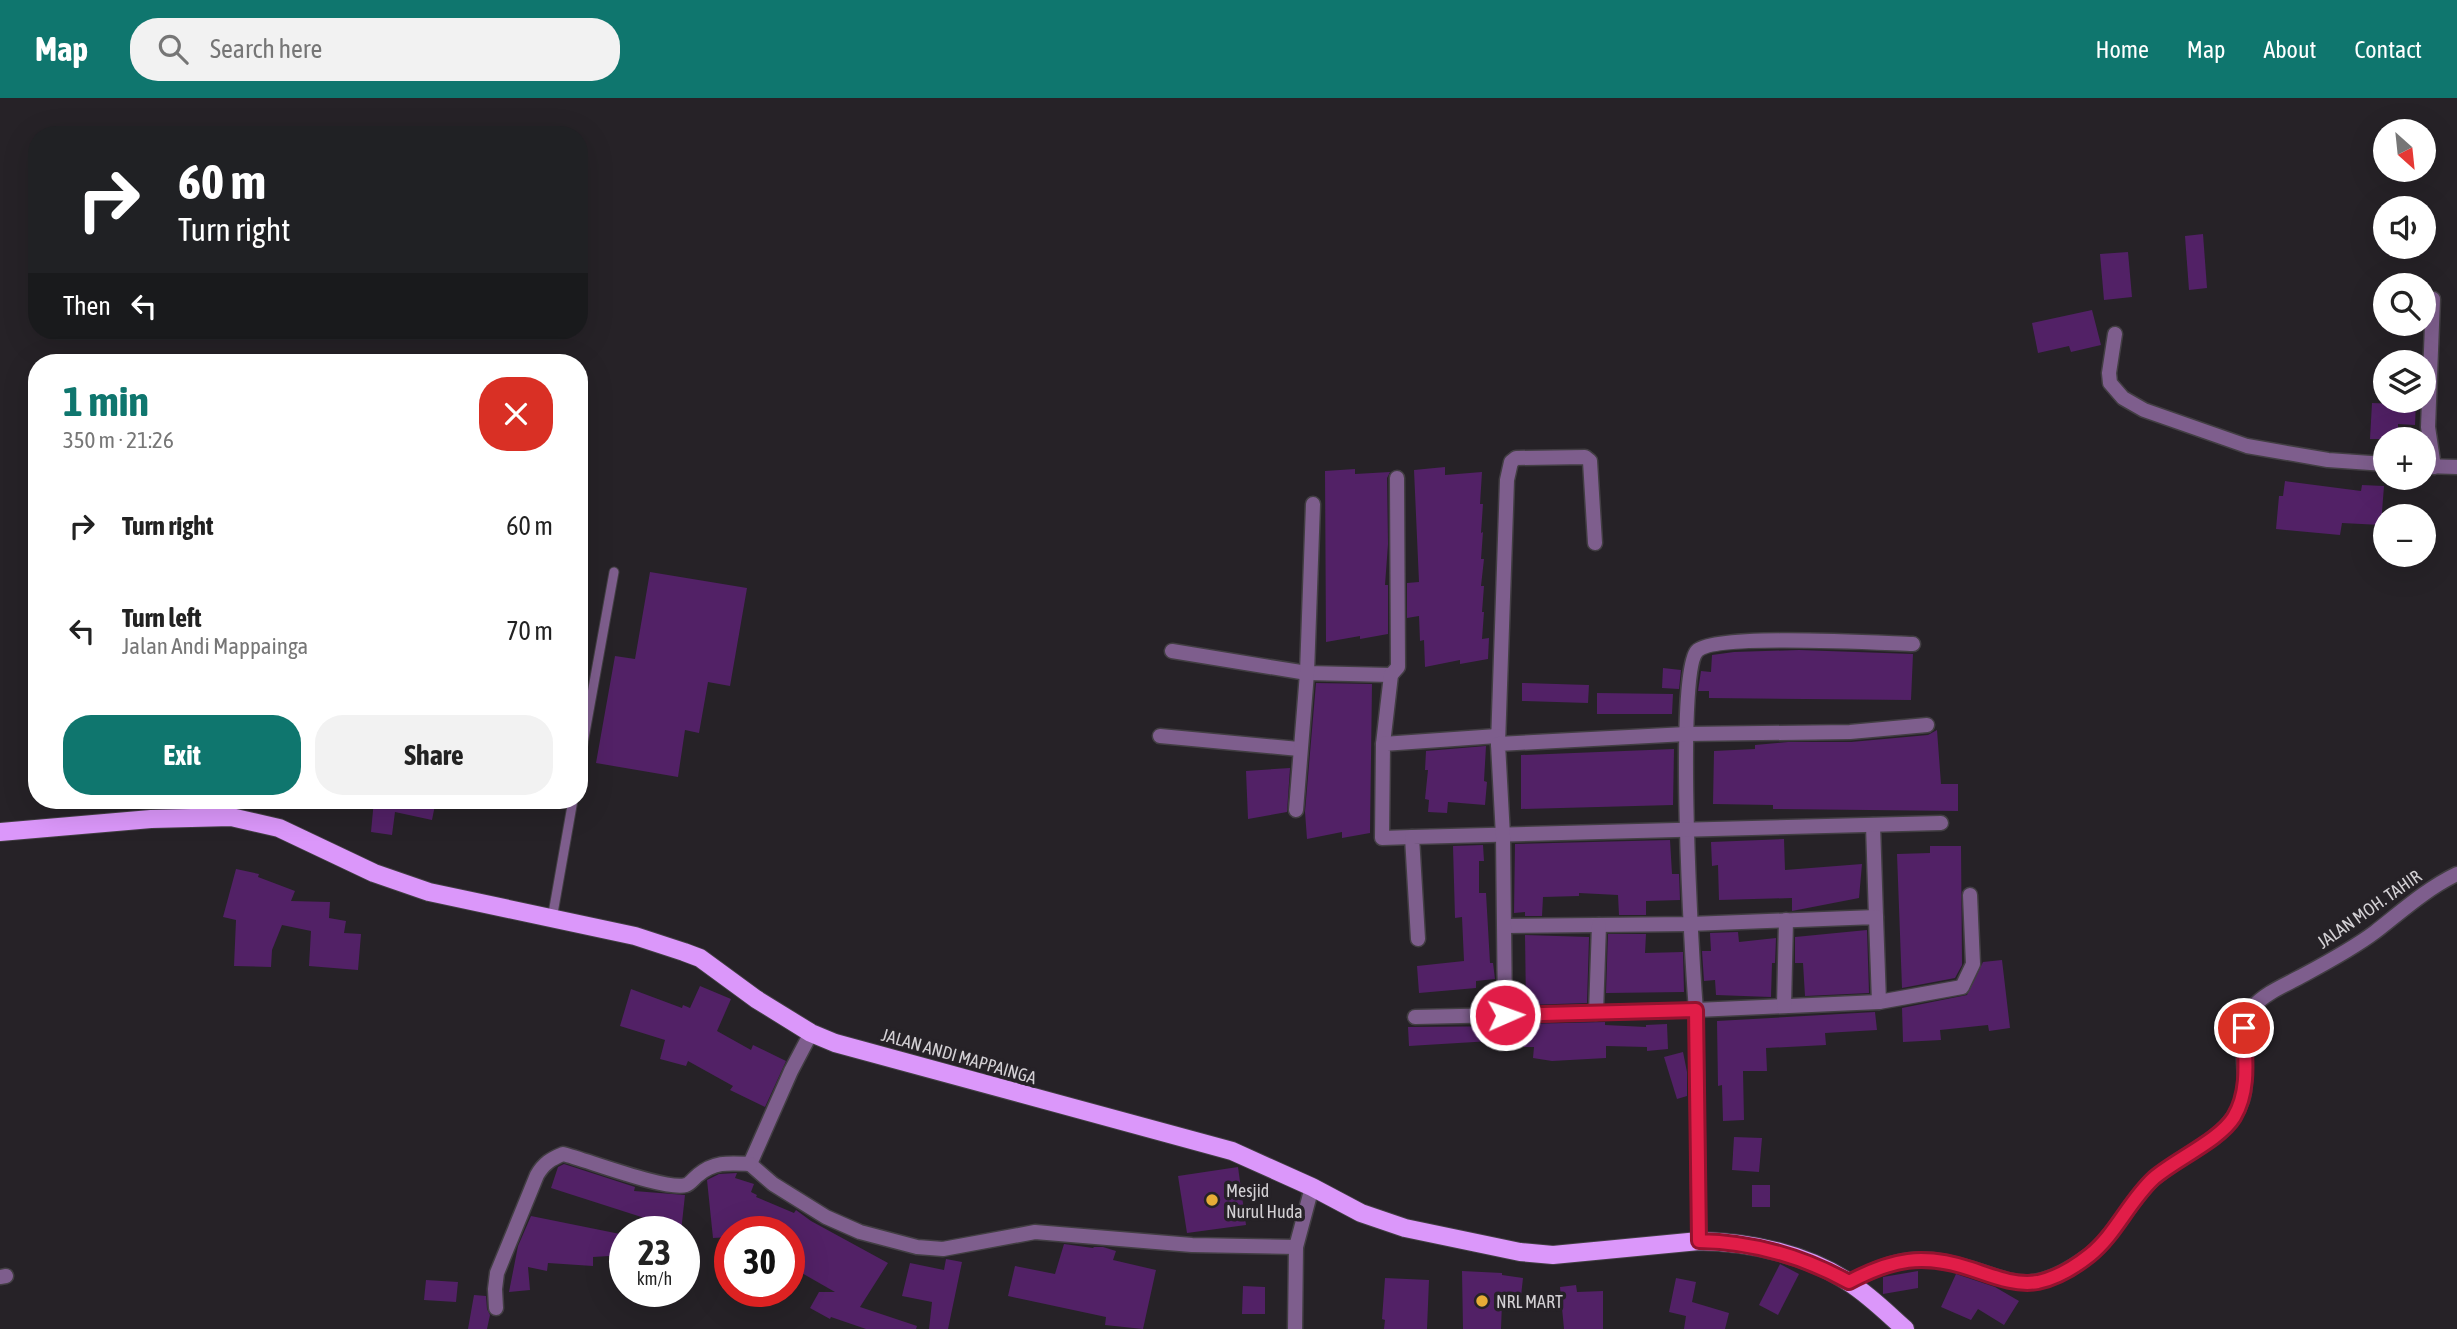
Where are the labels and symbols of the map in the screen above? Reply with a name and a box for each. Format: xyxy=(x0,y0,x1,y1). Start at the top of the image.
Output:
north arrow xyxy=(2373,119,2436,182)
street label: JALAN MOH. TAHIR xyxy=(2313,865,2425,953)
position arrow xyxy=(1468,978,1542,1052)
pin xyxy=(2214,998,2274,1058)
street label: JALAN ANDI MAPPAINGA xyxy=(879,1024,1039,1088)
place label: Mesjid Nurul Huda xyxy=(1226,1180,1303,1222)
marker: Mesjid Nurul Huda xyxy=(1204,1192,1220,1208)
speed limit sign: 30 xyxy=(714,1216,805,1307)
place label: NRL MART xyxy=(1496,1291,1563,1312)
marker: NRL MART xyxy=(1474,1293,1490,1309)

